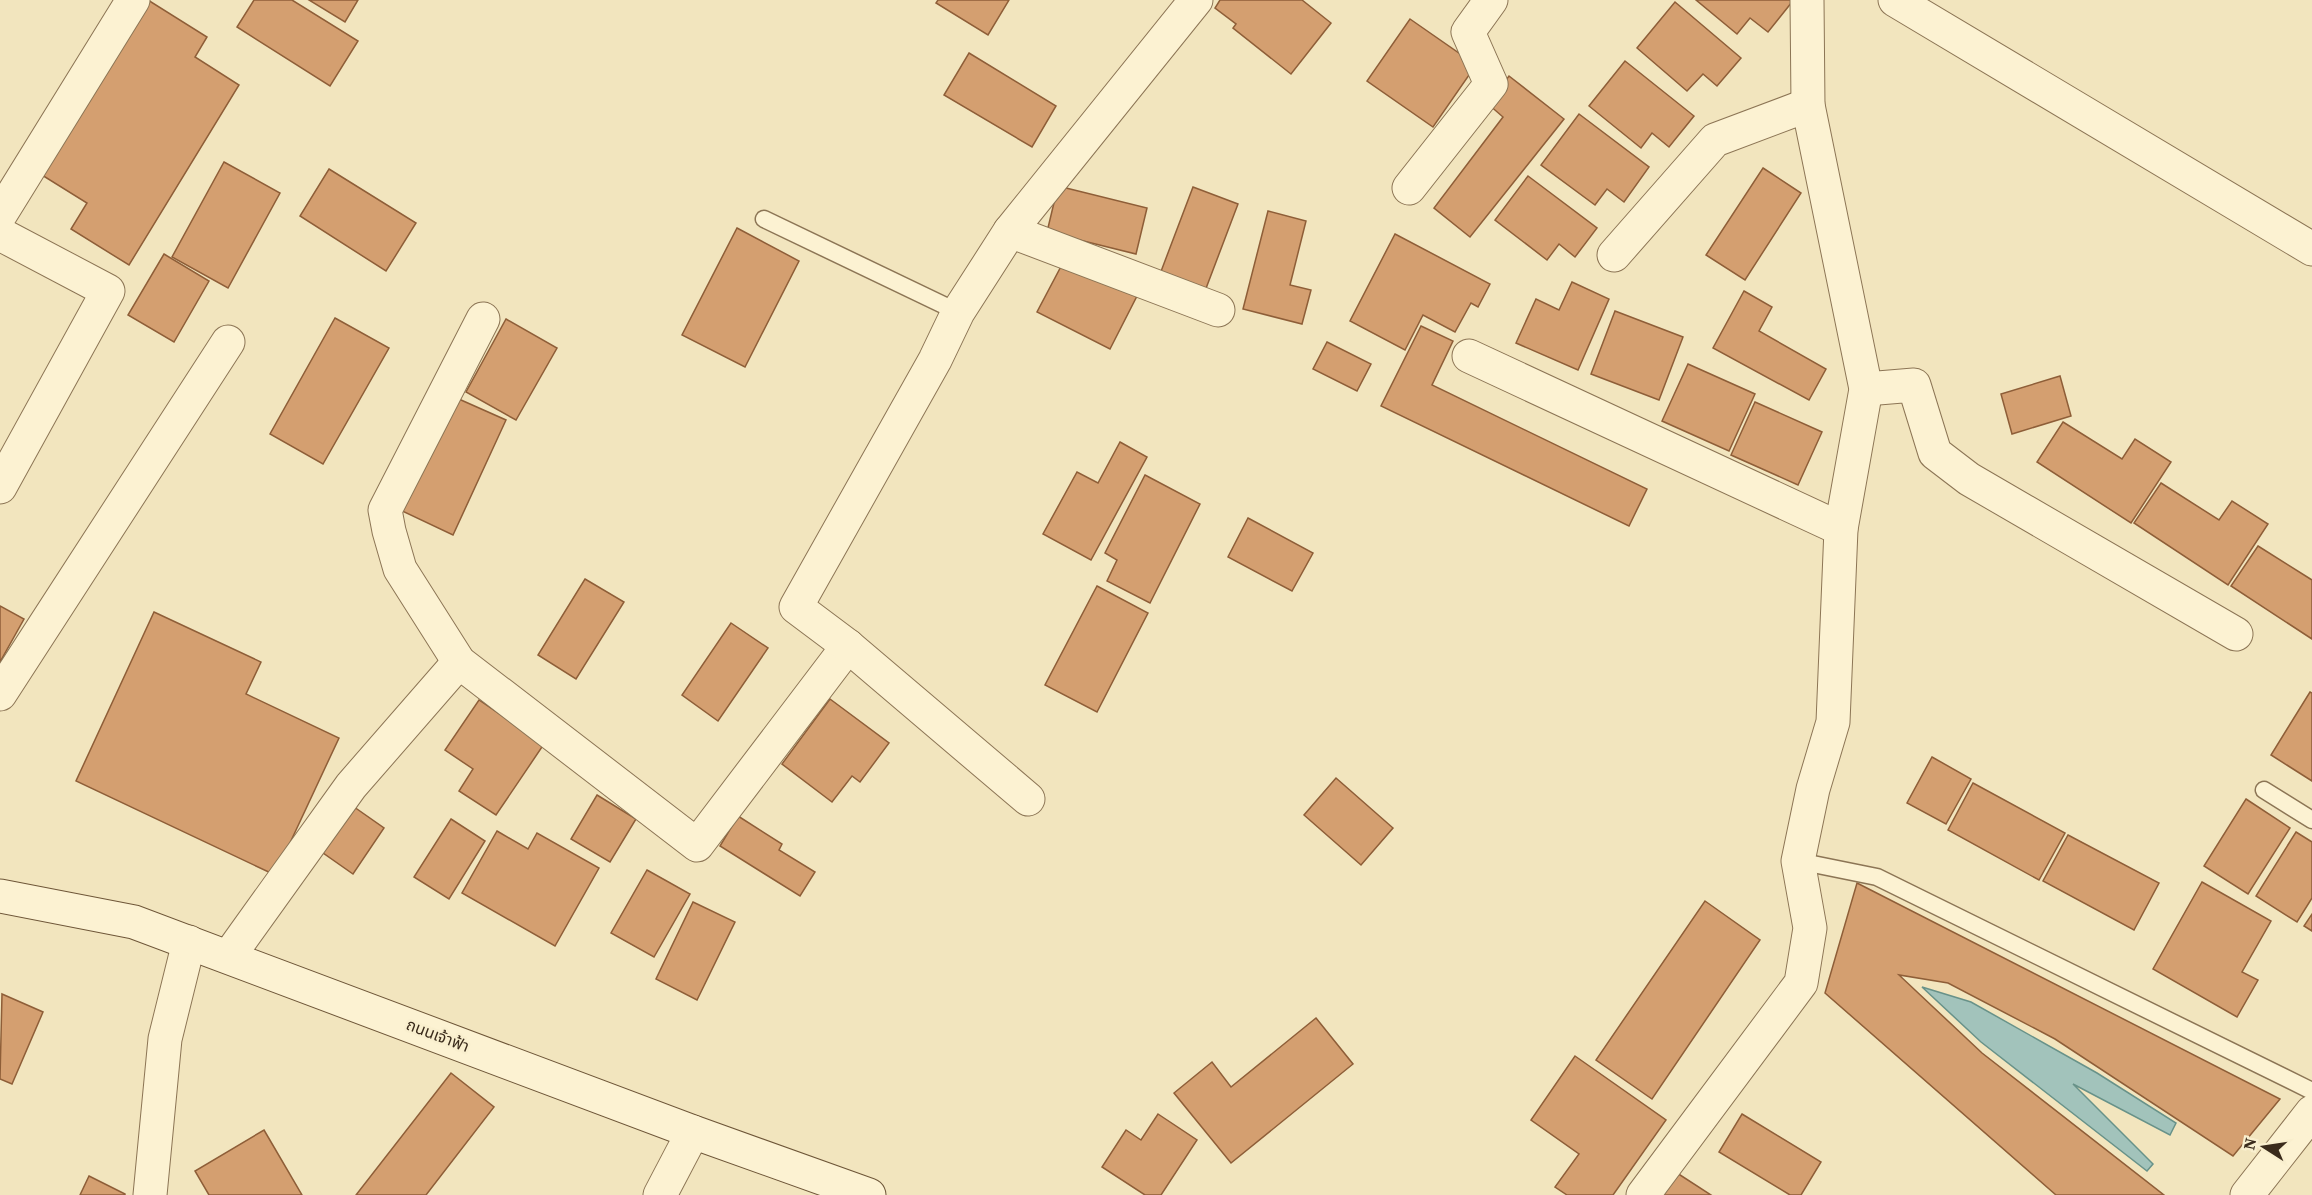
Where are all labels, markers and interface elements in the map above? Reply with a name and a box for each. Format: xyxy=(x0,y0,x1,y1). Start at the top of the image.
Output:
street label: ถนนเจ้าฟ้า xyxy=(403,1013,473,1057)
north arrow xyxy=(2234,1117,2294,1177)
text: N xyxy=(2237,1136,2261,1152)

